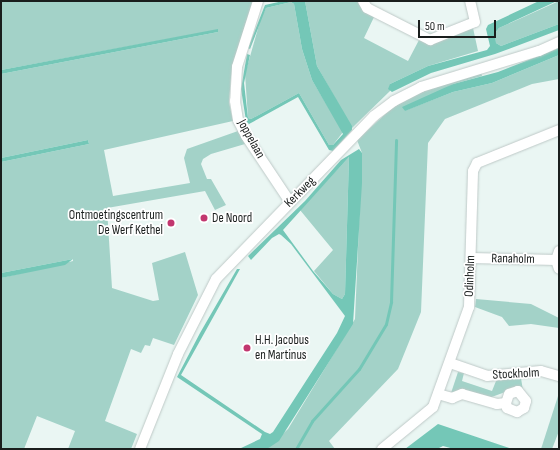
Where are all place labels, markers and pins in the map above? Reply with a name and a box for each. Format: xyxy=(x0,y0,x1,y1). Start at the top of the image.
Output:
place label: Ontmoetingscentrum De Werf Kethel xyxy=(69,208,163,239)
place label: De Noord xyxy=(212,210,252,226)
marker: De Noord xyxy=(199,213,209,223)
marker: Ontmoetingscentrum De Werf Kethel xyxy=(166,218,176,228)
place label: H.H. Jacobus en Martinus xyxy=(255,333,309,364)
marker: H.H. Jacobus en Martinus xyxy=(242,343,252,353)

